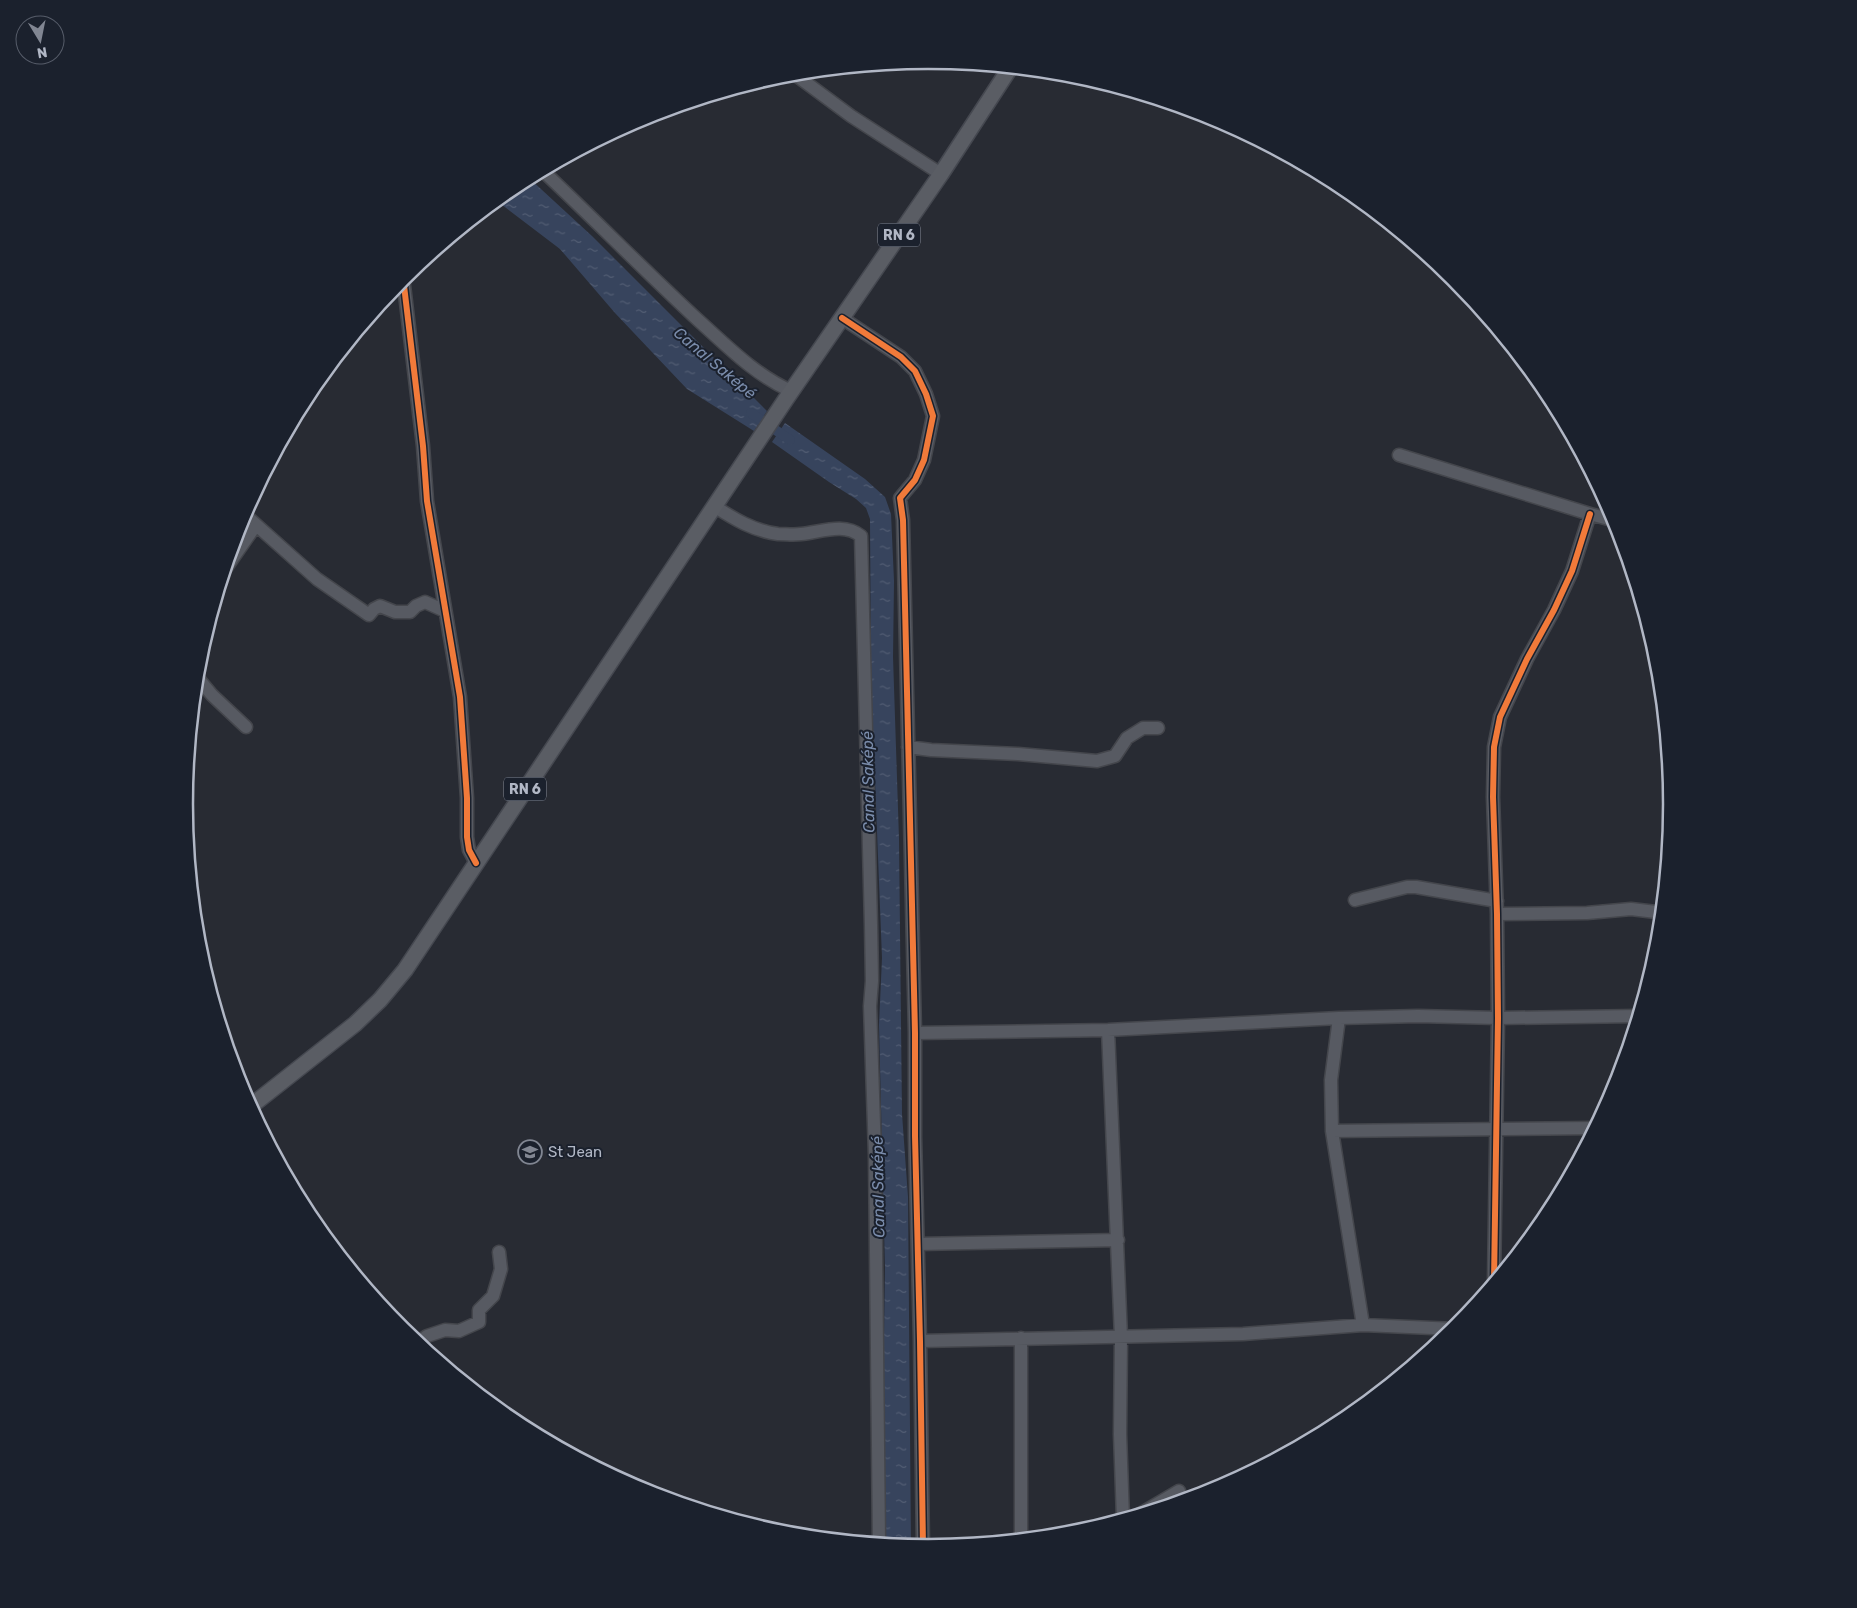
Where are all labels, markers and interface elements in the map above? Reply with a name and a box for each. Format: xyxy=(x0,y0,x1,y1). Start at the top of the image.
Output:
north arrow xyxy=(15,15,65,65)
text: N xyxy=(36,43,49,62)
road number: RN 6 xyxy=(878,224,920,246)
water label: Canal Saképé xyxy=(670,323,760,403)
water label: Canal Saképé xyxy=(858,731,878,833)
road number: RN 6 xyxy=(504,778,546,801)
water label: Canal Saképé xyxy=(868,1136,888,1238)
school or university icon: St Jean xyxy=(517,1139,543,1165)
place label: St Jean xyxy=(548,1143,602,1161)

